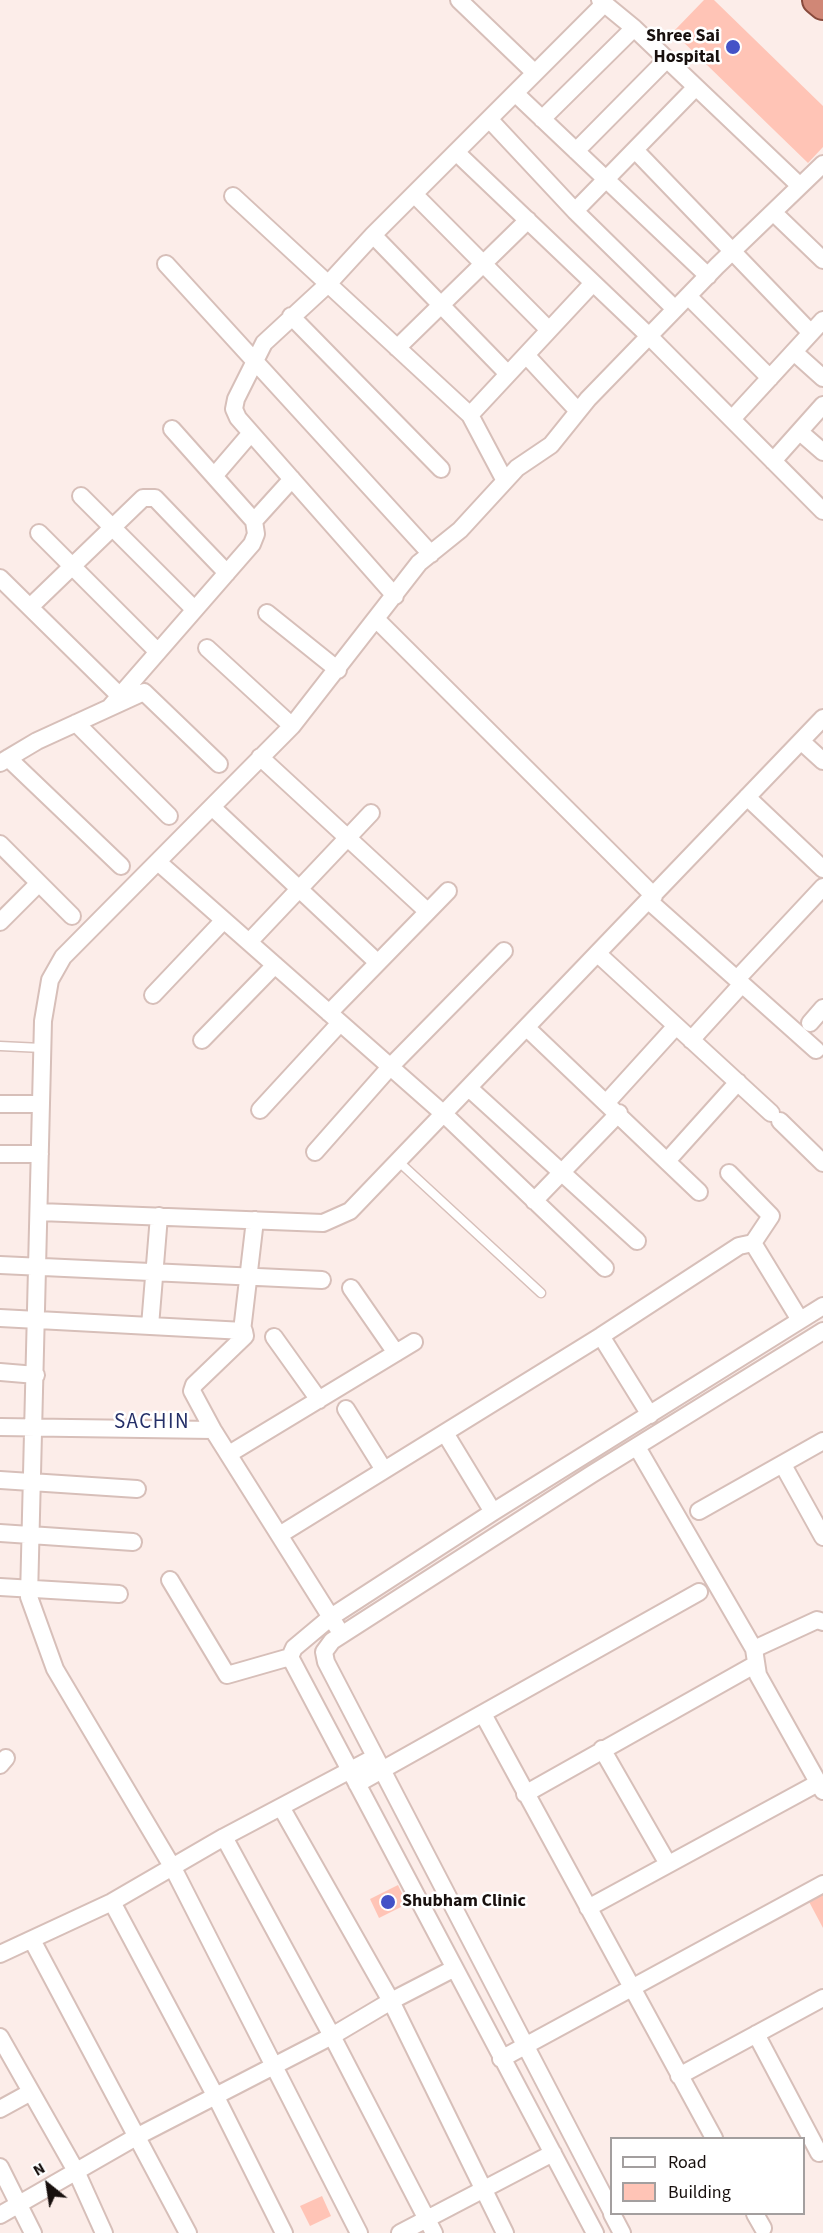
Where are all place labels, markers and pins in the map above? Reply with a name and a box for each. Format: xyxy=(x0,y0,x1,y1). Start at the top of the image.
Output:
place label: Shree Sai Hospital xyxy=(646,26,720,68)
marker: Shree Sai Hospital xyxy=(724,38,742,56)
place label: Shubham Clinic xyxy=(402,1891,526,1913)
marker: Shubham Clinic xyxy=(379,1893,397,1911)

